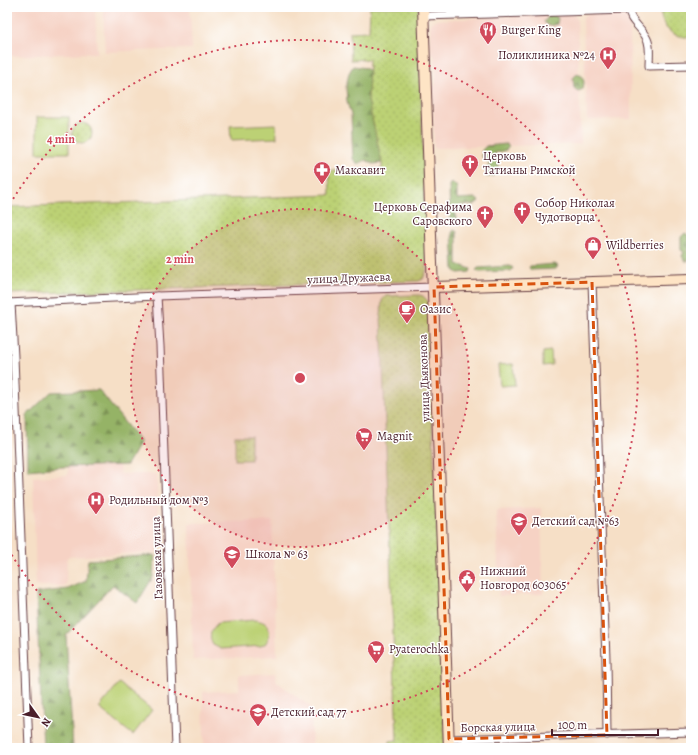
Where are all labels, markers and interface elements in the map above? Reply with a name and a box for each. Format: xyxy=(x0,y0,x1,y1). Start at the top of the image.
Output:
restaurant icon: Burger King xyxy=(478,20,498,45)
place label: Burger King xyxy=(501,22,561,38)
hospital icon: Поликлиника №24 xyxy=(598,45,618,70)
place label: Поликлиника №24 xyxy=(498,47,596,63)
text: 4 min xyxy=(47,131,75,147)
place label: Церковь Татианы Римской xyxy=(483,148,576,178)
church icon: Церковь Татианы Римской xyxy=(460,153,480,178)
pharmacy icon: Максавит xyxy=(312,160,332,185)
place label: Максавит xyxy=(335,162,386,178)
place label: Собор Николая Чудотворца xyxy=(535,195,615,225)
place label: Церковь Серафима Саровского xyxy=(374,199,472,229)
church icon: Собор Николая Чудотворца xyxy=(512,200,532,225)
church icon: Церковь Серафима Саровского xyxy=(475,204,495,229)
shop icon: Wildberries xyxy=(583,235,603,260)
place label: Wildberries xyxy=(605,237,664,253)
text: 2 min xyxy=(166,251,194,267)
street label: улица Дружаева xyxy=(306,269,391,287)
cafe icon: Оазис xyxy=(397,299,417,324)
place label: Оазис xyxy=(420,301,451,317)
street label: улица Дьяконова xyxy=(414,333,434,423)
centre of rings xyxy=(293,371,307,385)
supermarket icon: Magnit xyxy=(354,426,374,451)
place label: Magnit xyxy=(377,428,413,444)
hospital icon: Родильный дом №3 xyxy=(86,490,106,515)
place label: Родильный дом №3 xyxy=(109,492,208,508)
school or university icon: Детский сад №63 xyxy=(509,511,529,536)
place label: Детский сад №63 xyxy=(532,513,619,529)
street label: Газовская улица xyxy=(148,516,166,600)
school or university icon: Школа № 63 xyxy=(222,544,242,569)
place label: Школа № 63 xyxy=(245,546,308,562)
place label: Нижний Новгород 603065 xyxy=(480,563,566,593)
public building icon: Нижний Новгород 603065 xyxy=(457,568,477,593)
supermarket icon: Pyaterochka xyxy=(366,639,386,664)
place label: Pyaterochka xyxy=(389,641,449,657)
north arrow xyxy=(18,697,58,737)
school or university icon: Детский сад 77 xyxy=(248,702,268,727)
place label: Детский сад 77 xyxy=(271,704,347,720)
scale bar xyxy=(552,711,658,737)
text: N xyxy=(37,715,54,730)
text: 100 m xyxy=(558,717,587,733)
street label: Борская улица xyxy=(460,718,536,736)

